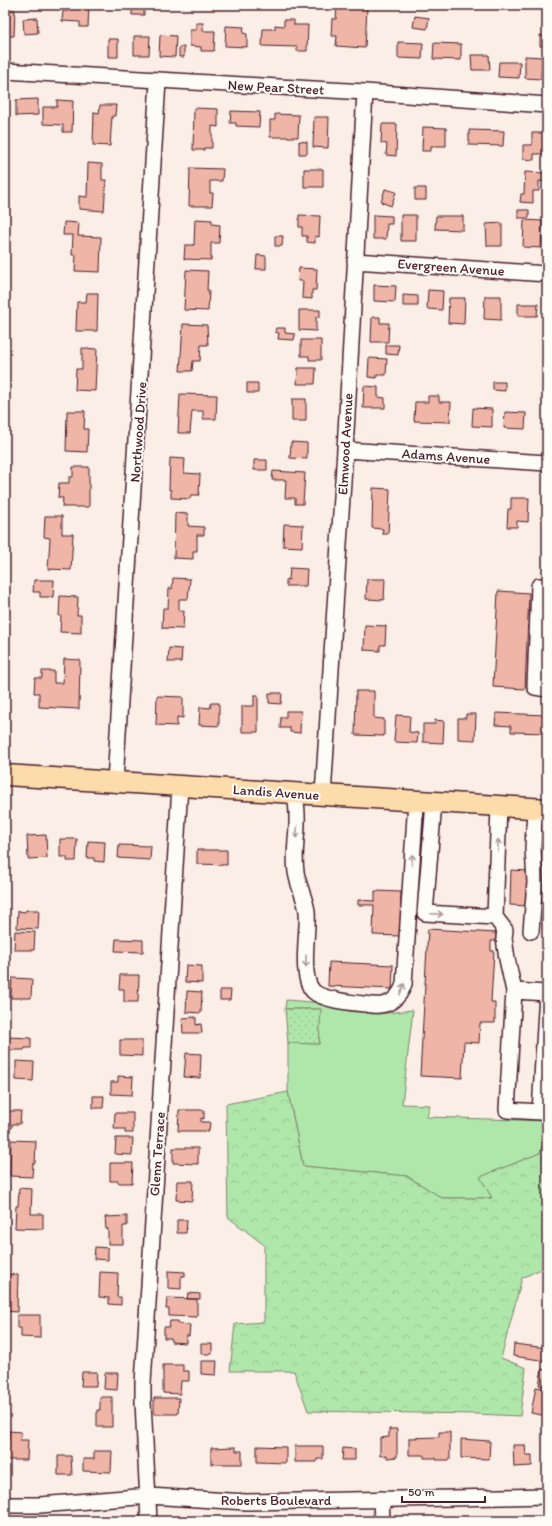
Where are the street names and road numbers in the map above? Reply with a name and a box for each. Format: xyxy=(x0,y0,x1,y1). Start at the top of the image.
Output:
street label: New Pear Street xyxy=(227,76,325,99)
street label: Evergreen Avenue xyxy=(397,255,505,280)
street label: Northwood Drive xyxy=(127,381,151,483)
street label: Elmwood Avenue xyxy=(334,392,357,495)
street label: Adams Avenue xyxy=(401,445,491,468)
street label: Landis Avenue xyxy=(232,781,320,804)
street label: Glenn Terrace xyxy=(146,1111,169,1197)
street label: Roberts Boulevard xyxy=(221,1492,332,1509)

